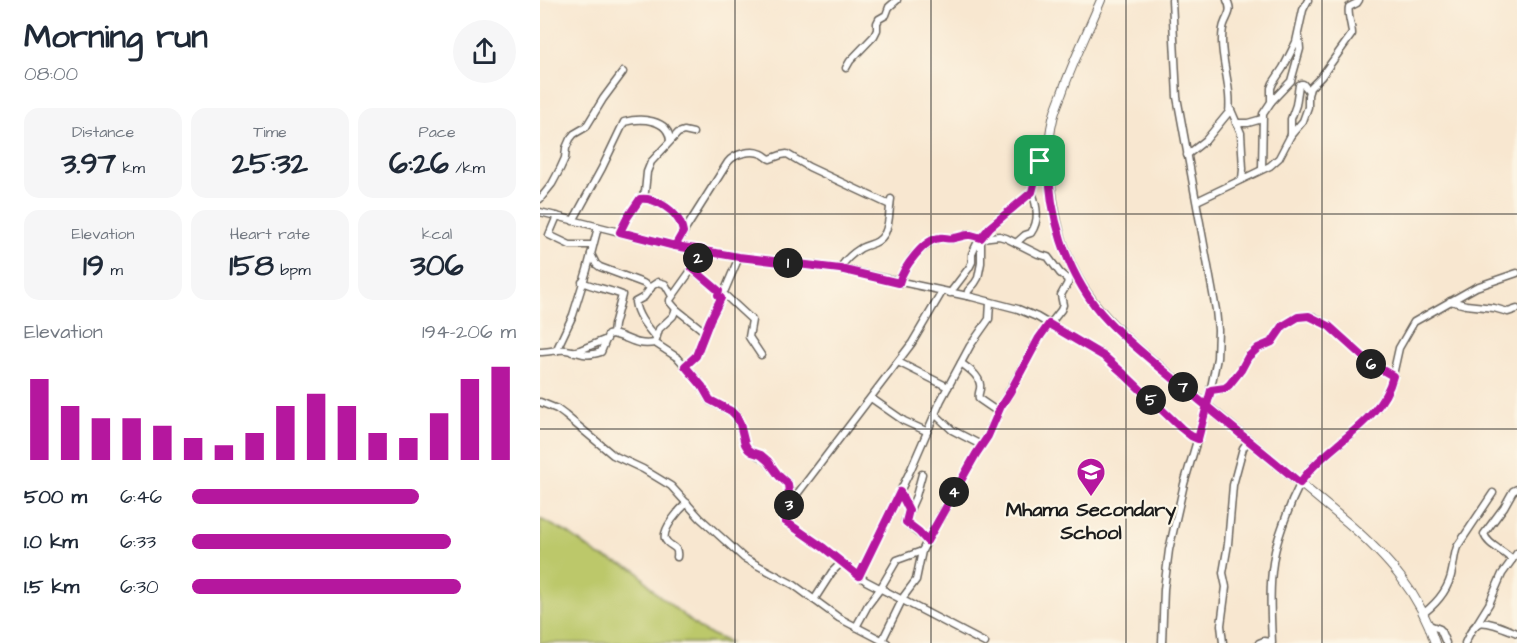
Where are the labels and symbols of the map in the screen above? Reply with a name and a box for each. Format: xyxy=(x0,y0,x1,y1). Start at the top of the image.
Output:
pin xyxy=(1014,135,1065,186)
pin: 2 xyxy=(683,243,713,273)
pin: 1 xyxy=(773,248,803,278)
pin: 6 xyxy=(1356,349,1386,379)
pin: 7 xyxy=(1168,372,1198,402)
pin: 5 xyxy=(1136,385,1166,415)
school or university icon: Mhama Secondary School xyxy=(1075,456,1107,498)
pin: 4 xyxy=(939,477,969,507)
pin: 3 xyxy=(774,490,804,520)
place label: Mhama Secondary School xyxy=(1006,496,1176,547)

